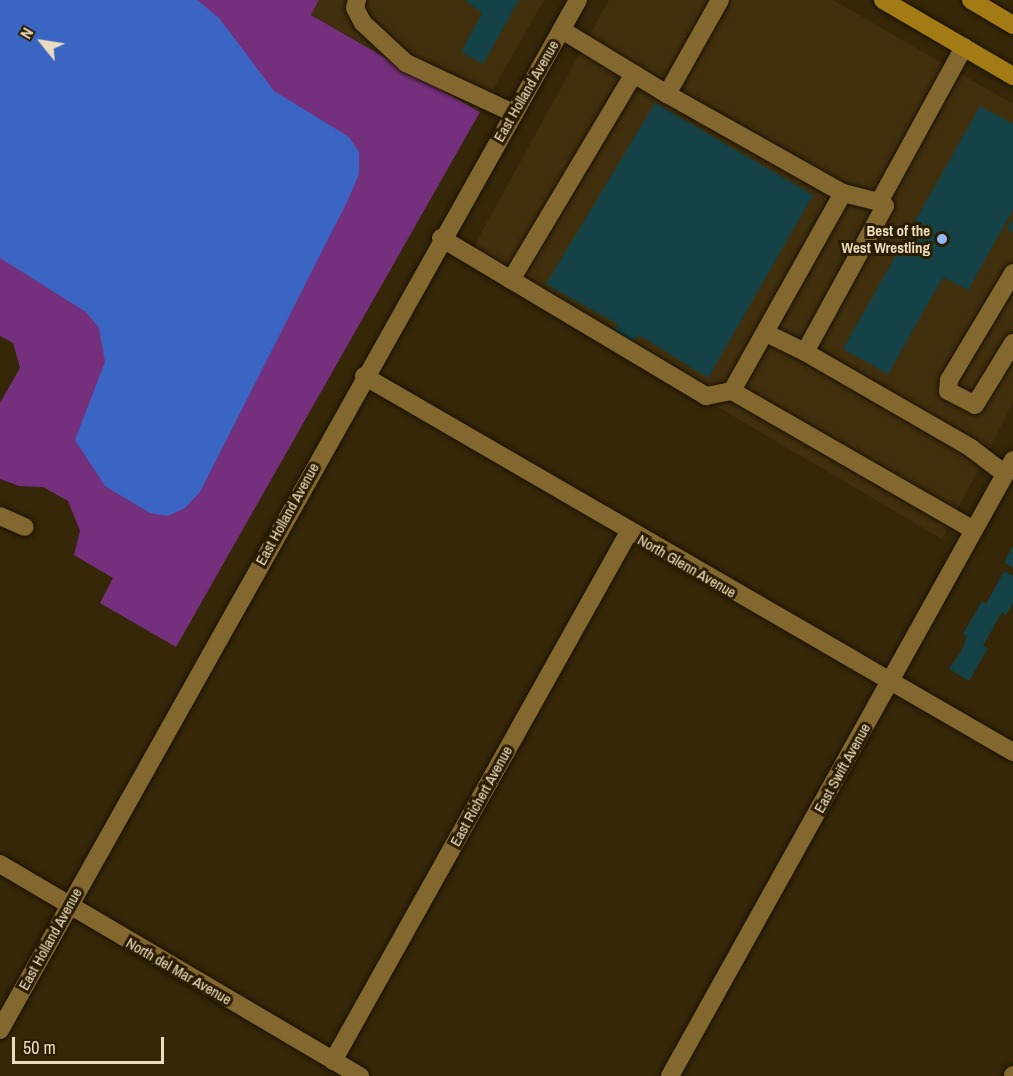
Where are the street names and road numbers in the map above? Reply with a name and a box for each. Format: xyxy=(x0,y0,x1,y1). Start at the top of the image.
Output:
street label: East Holland Avenue xyxy=(490,37,562,145)
street label: East Holland Avenue xyxy=(251,459,323,569)
street label: North Glenn Avenue xyxy=(634,530,740,602)
street label: East Swift Avenue xyxy=(810,720,874,816)
street label: East Richert Avenue xyxy=(446,742,516,850)
street label: East Holland Avenue xyxy=(14,884,86,994)
street label: North del Mar Avenue xyxy=(123,933,235,1009)

